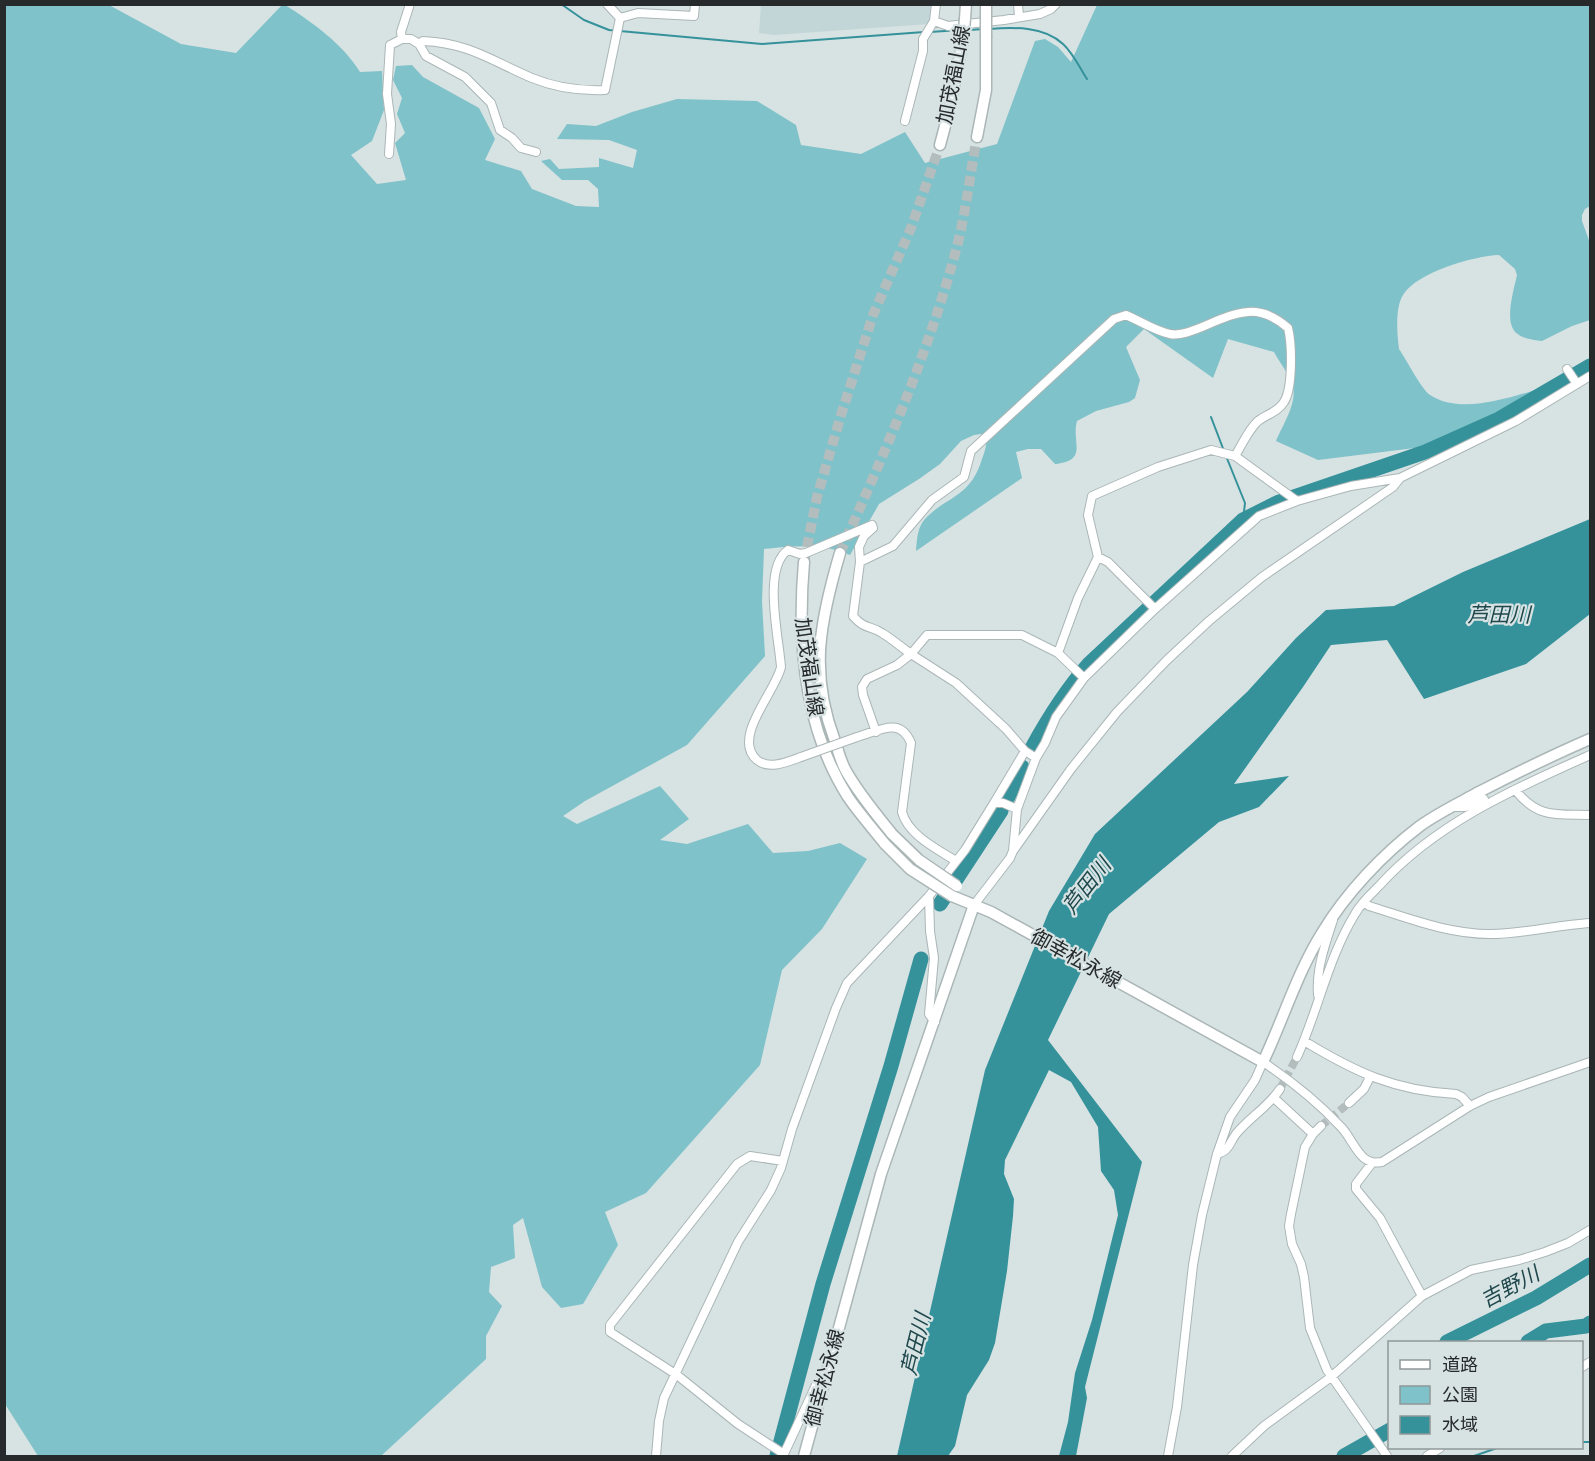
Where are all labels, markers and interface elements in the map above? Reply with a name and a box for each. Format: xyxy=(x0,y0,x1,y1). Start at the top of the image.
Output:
street label: 加茂福山線 xyxy=(931,23,977,127)
water label: 芦田川 xyxy=(1468,601,1532,629)
street label: 加茂福山線 xyxy=(789,616,829,718)
water label: 芦田川 xyxy=(1057,851,1119,919)
street label: 御幸松永線 xyxy=(1026,923,1126,995)
water label: 吉野川 xyxy=(1476,1259,1546,1314)
water label: 芦田川 xyxy=(895,1308,938,1378)
street label: 御幸松永線 xyxy=(799,1326,851,1430)
legend xyxy=(1388,1341,1583,1449)
text: 道路 xyxy=(1442,1353,1478,1377)
text: 公園 xyxy=(1442,1383,1478,1407)
text: 水域 xyxy=(1442,1413,1478,1437)

